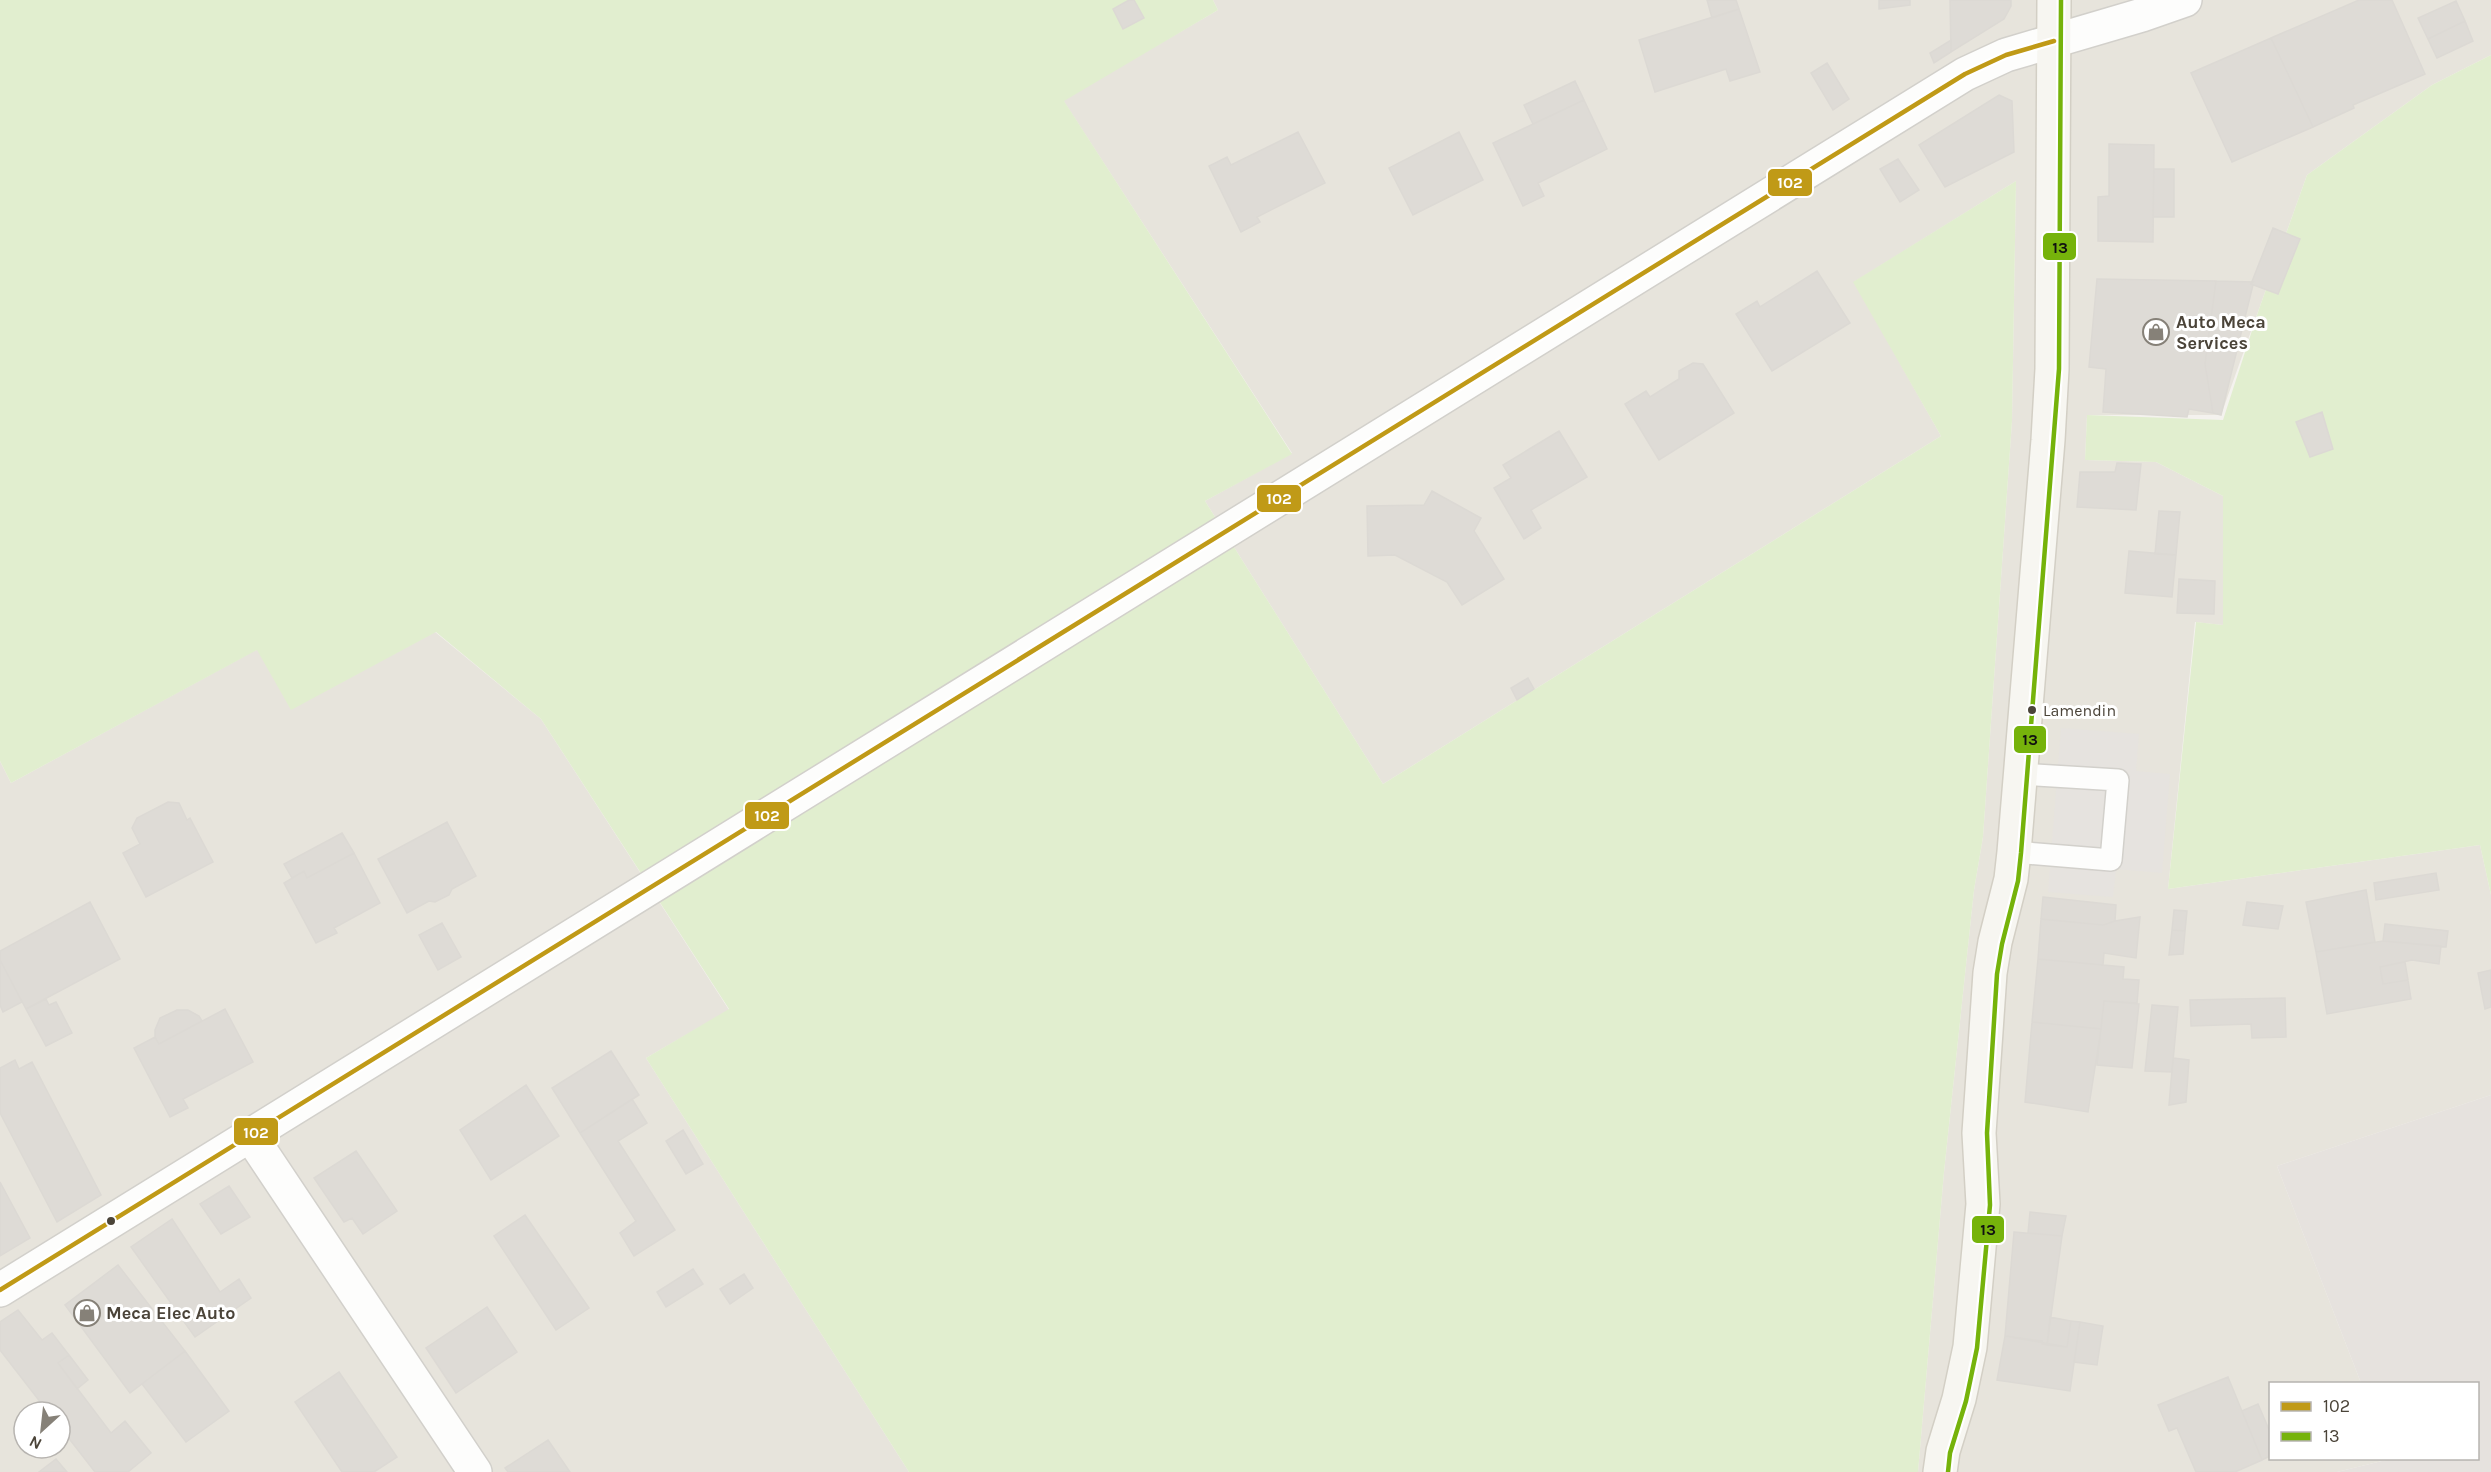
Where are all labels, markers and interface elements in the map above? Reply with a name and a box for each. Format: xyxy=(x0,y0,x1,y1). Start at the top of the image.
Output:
line badge: 102 xyxy=(1767,168,1813,197)
text: 102 xyxy=(1777,173,1803,192)
line badge: 13 xyxy=(2042,232,2077,261)
text: 13 xyxy=(2052,238,2068,257)
place label: Auto Meca Services xyxy=(2176,311,2266,354)
shop icon: Auto Meca Services xyxy=(2141,317,2171,347)
line badge: 102 xyxy=(1256,484,1302,513)
text: 102 xyxy=(1266,489,1292,508)
place label: Lamendin xyxy=(2043,701,2116,720)
marker: Lamendin xyxy=(2026,704,2038,716)
line badge: 13 xyxy=(2013,725,2047,754)
text: 13 xyxy=(2022,730,2038,749)
line badge: 102 xyxy=(744,801,790,830)
text: 102 xyxy=(754,806,780,825)
line badge: 102 xyxy=(233,1117,279,1146)
text: 102 xyxy=(243,1123,269,1142)
unlabelled marker xyxy=(105,1215,117,1227)
line badge: 13 xyxy=(1971,1215,2005,1244)
text: 13 xyxy=(1980,1220,1996,1239)
shop icon: Meca Elec Auto xyxy=(72,1298,102,1328)
place label: Meca Elec Auto xyxy=(106,1302,235,1324)
legend xyxy=(2269,1382,2479,1460)
text: 102 xyxy=(2323,1395,2350,1417)
north arrow xyxy=(12,1400,72,1460)
text: 13 xyxy=(2323,1425,2340,1447)
text: N xyxy=(26,1432,45,1454)

